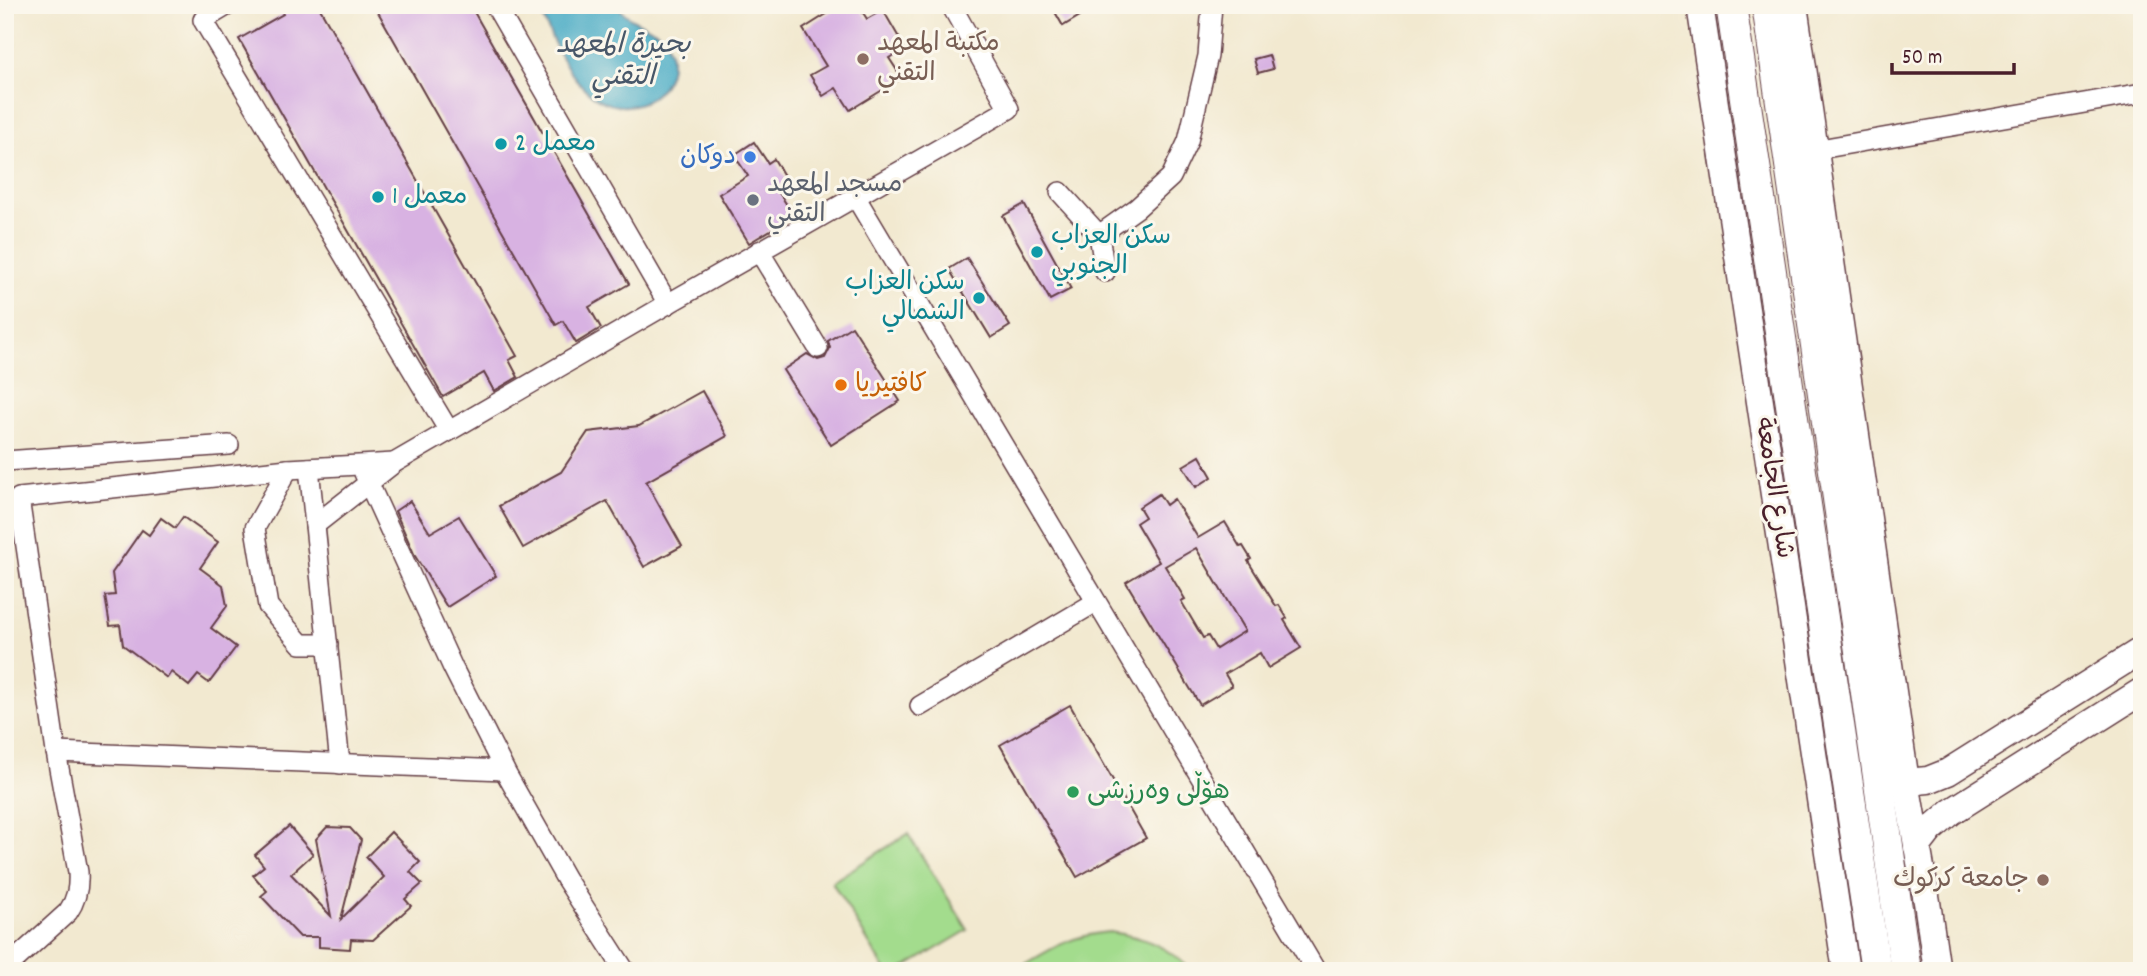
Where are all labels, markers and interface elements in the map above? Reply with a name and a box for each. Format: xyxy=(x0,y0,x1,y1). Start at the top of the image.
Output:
place label: مكتبة المعهد التقني xyxy=(877,26,1000,94)
water label: بحيرة المعهد التقني xyxy=(556,27,691,99)
scale bar xyxy=(1892,32,2014,76)
text: 50 m xyxy=(1902,44,1942,74)
marker: مكتبة المعهد التقني xyxy=(855,51,871,67)
place label: معمل 2 xyxy=(515,126,596,163)
marker: معمل 2 xyxy=(493,136,509,152)
place label: دوکان xyxy=(680,139,736,176)
marker: دوکان xyxy=(742,149,758,165)
place label: مسجد المعهد التقني xyxy=(767,167,902,235)
place label: معمل 1 xyxy=(392,179,468,216)
marker: معمل 1 xyxy=(370,189,386,205)
marker: مسجد المعهد التقني xyxy=(745,192,761,208)
place label: سكن العزاب الجنوبي xyxy=(1051,219,1171,287)
marker: سكن العزاب الجنوبي xyxy=(1029,244,1045,260)
place label: سكن العزاب الشمالي xyxy=(845,265,965,333)
marker: سكن العزاب الشمالي xyxy=(971,290,987,306)
place label: کافتیریا xyxy=(855,367,927,404)
marker: کافتیریا xyxy=(833,377,849,393)
street label: شارع الجامعة xyxy=(1744,415,1802,561)
place label: هۆڵی وەرزشی xyxy=(1087,771,1230,811)
marker: هۆڵی وەرزشی xyxy=(1065,784,1081,800)
place label: جامعة كركوك xyxy=(1893,862,2029,899)
marker: جامعة كركوك xyxy=(2035,872,2051,888)

